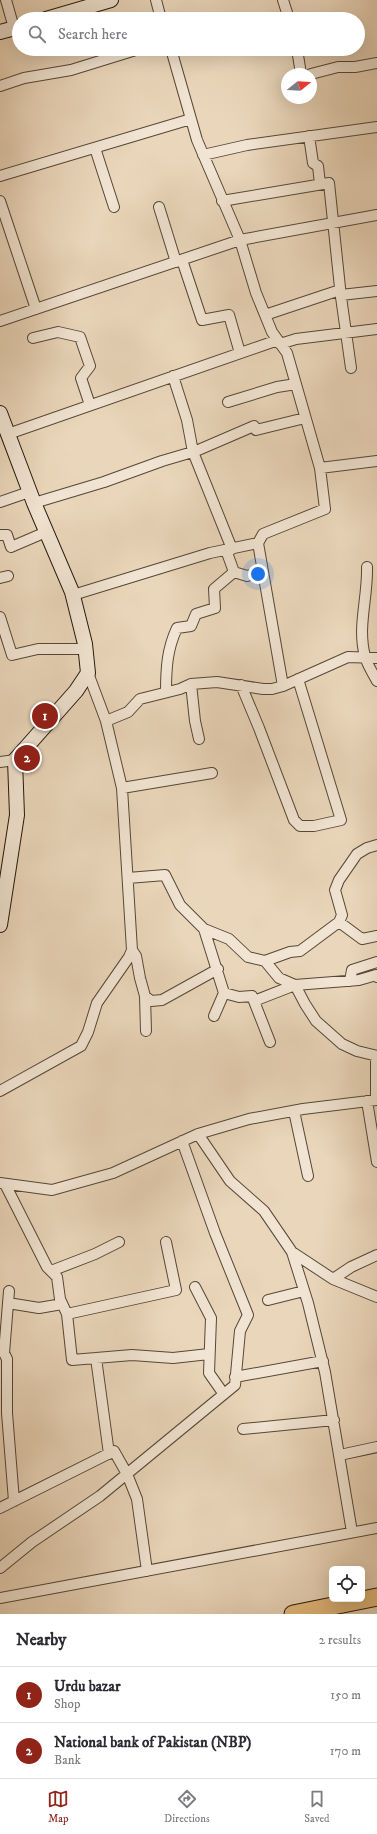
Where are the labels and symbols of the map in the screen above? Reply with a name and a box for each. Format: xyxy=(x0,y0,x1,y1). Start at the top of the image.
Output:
north arrow xyxy=(281,68,317,104)
your location xyxy=(248,564,268,584)
pin: 1 xyxy=(32,701,58,731)
pin: 2 xyxy=(14,743,40,773)

